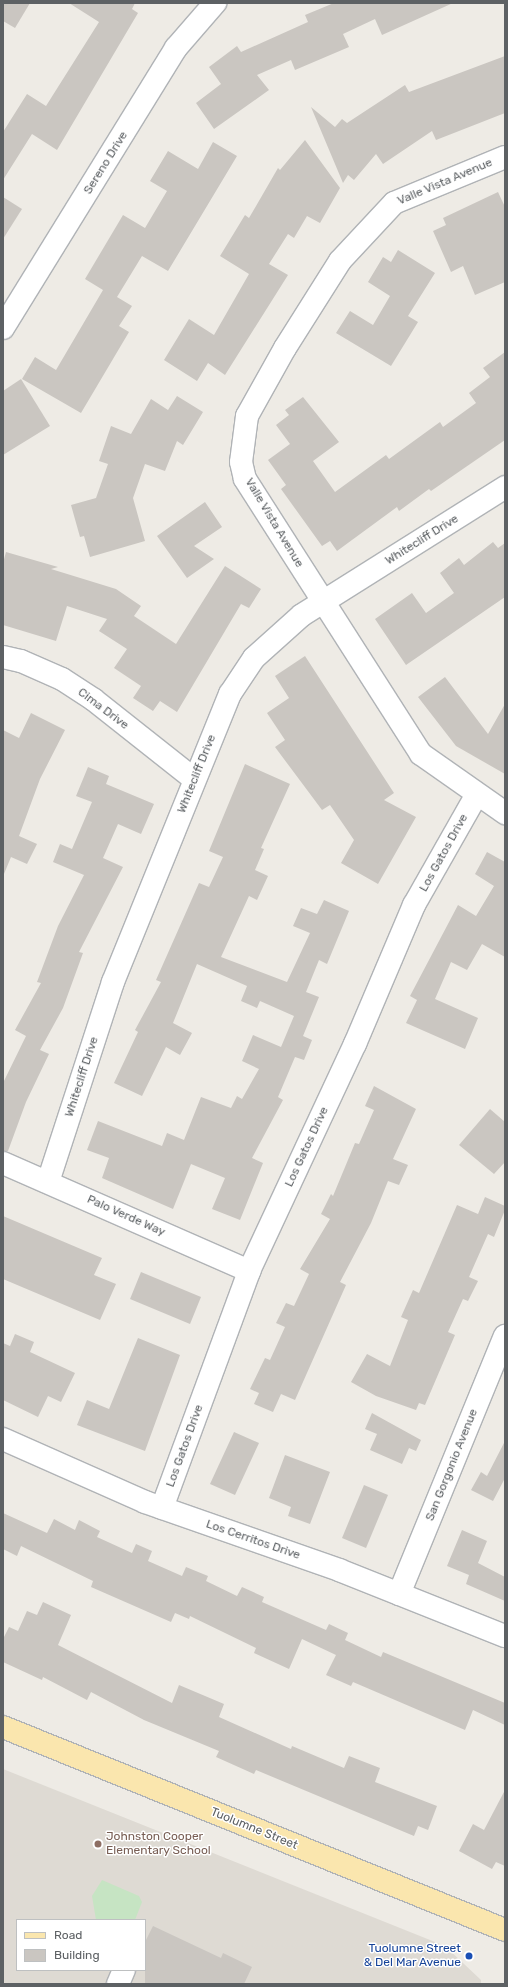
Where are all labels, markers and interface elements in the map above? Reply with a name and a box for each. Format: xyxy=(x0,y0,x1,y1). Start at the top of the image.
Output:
street label: Sereno Drive xyxy=(81,129,131,197)
street label: Valle Vista Avenue xyxy=(395,155,495,209)
street label: Valle Vista Avenue xyxy=(241,475,307,571)
street label: Whitecliff Drive xyxy=(383,512,461,568)
street label: Cima Drive xyxy=(75,685,131,733)
street label: Whitecliff Drive xyxy=(175,732,219,816)
street label: Los Gatos Drive xyxy=(417,812,471,894)
street label: Whitecliff Drive xyxy=(62,1035,102,1119)
street label: Los Gatos Drive xyxy=(282,1105,332,1189)
street label: Palo Verde Way xyxy=(84,1192,168,1240)
street label: Los Gatos Drive xyxy=(163,1403,207,1489)
street label: San Gorgonio Avenue xyxy=(423,1407,481,1523)
street label: Los Cerritos Drive xyxy=(204,1517,302,1563)
street label: Tuolumne Street xyxy=(208,1805,300,1853)
place label: Johnston Cooper Elementary School xyxy=(106,1830,211,1858)
marker: Johnston Cooper Elementary School xyxy=(93,1839,103,1849)
legend xyxy=(16,1919,146,1971)
text: Road xyxy=(54,1928,82,1942)
place label: Tuolumne Street & Del Mar Avenue xyxy=(363,1942,461,1970)
text: Building xyxy=(54,1948,100,1962)
marker: Tuolumne Street & Del Mar Avenue xyxy=(464,1951,474,1961)

